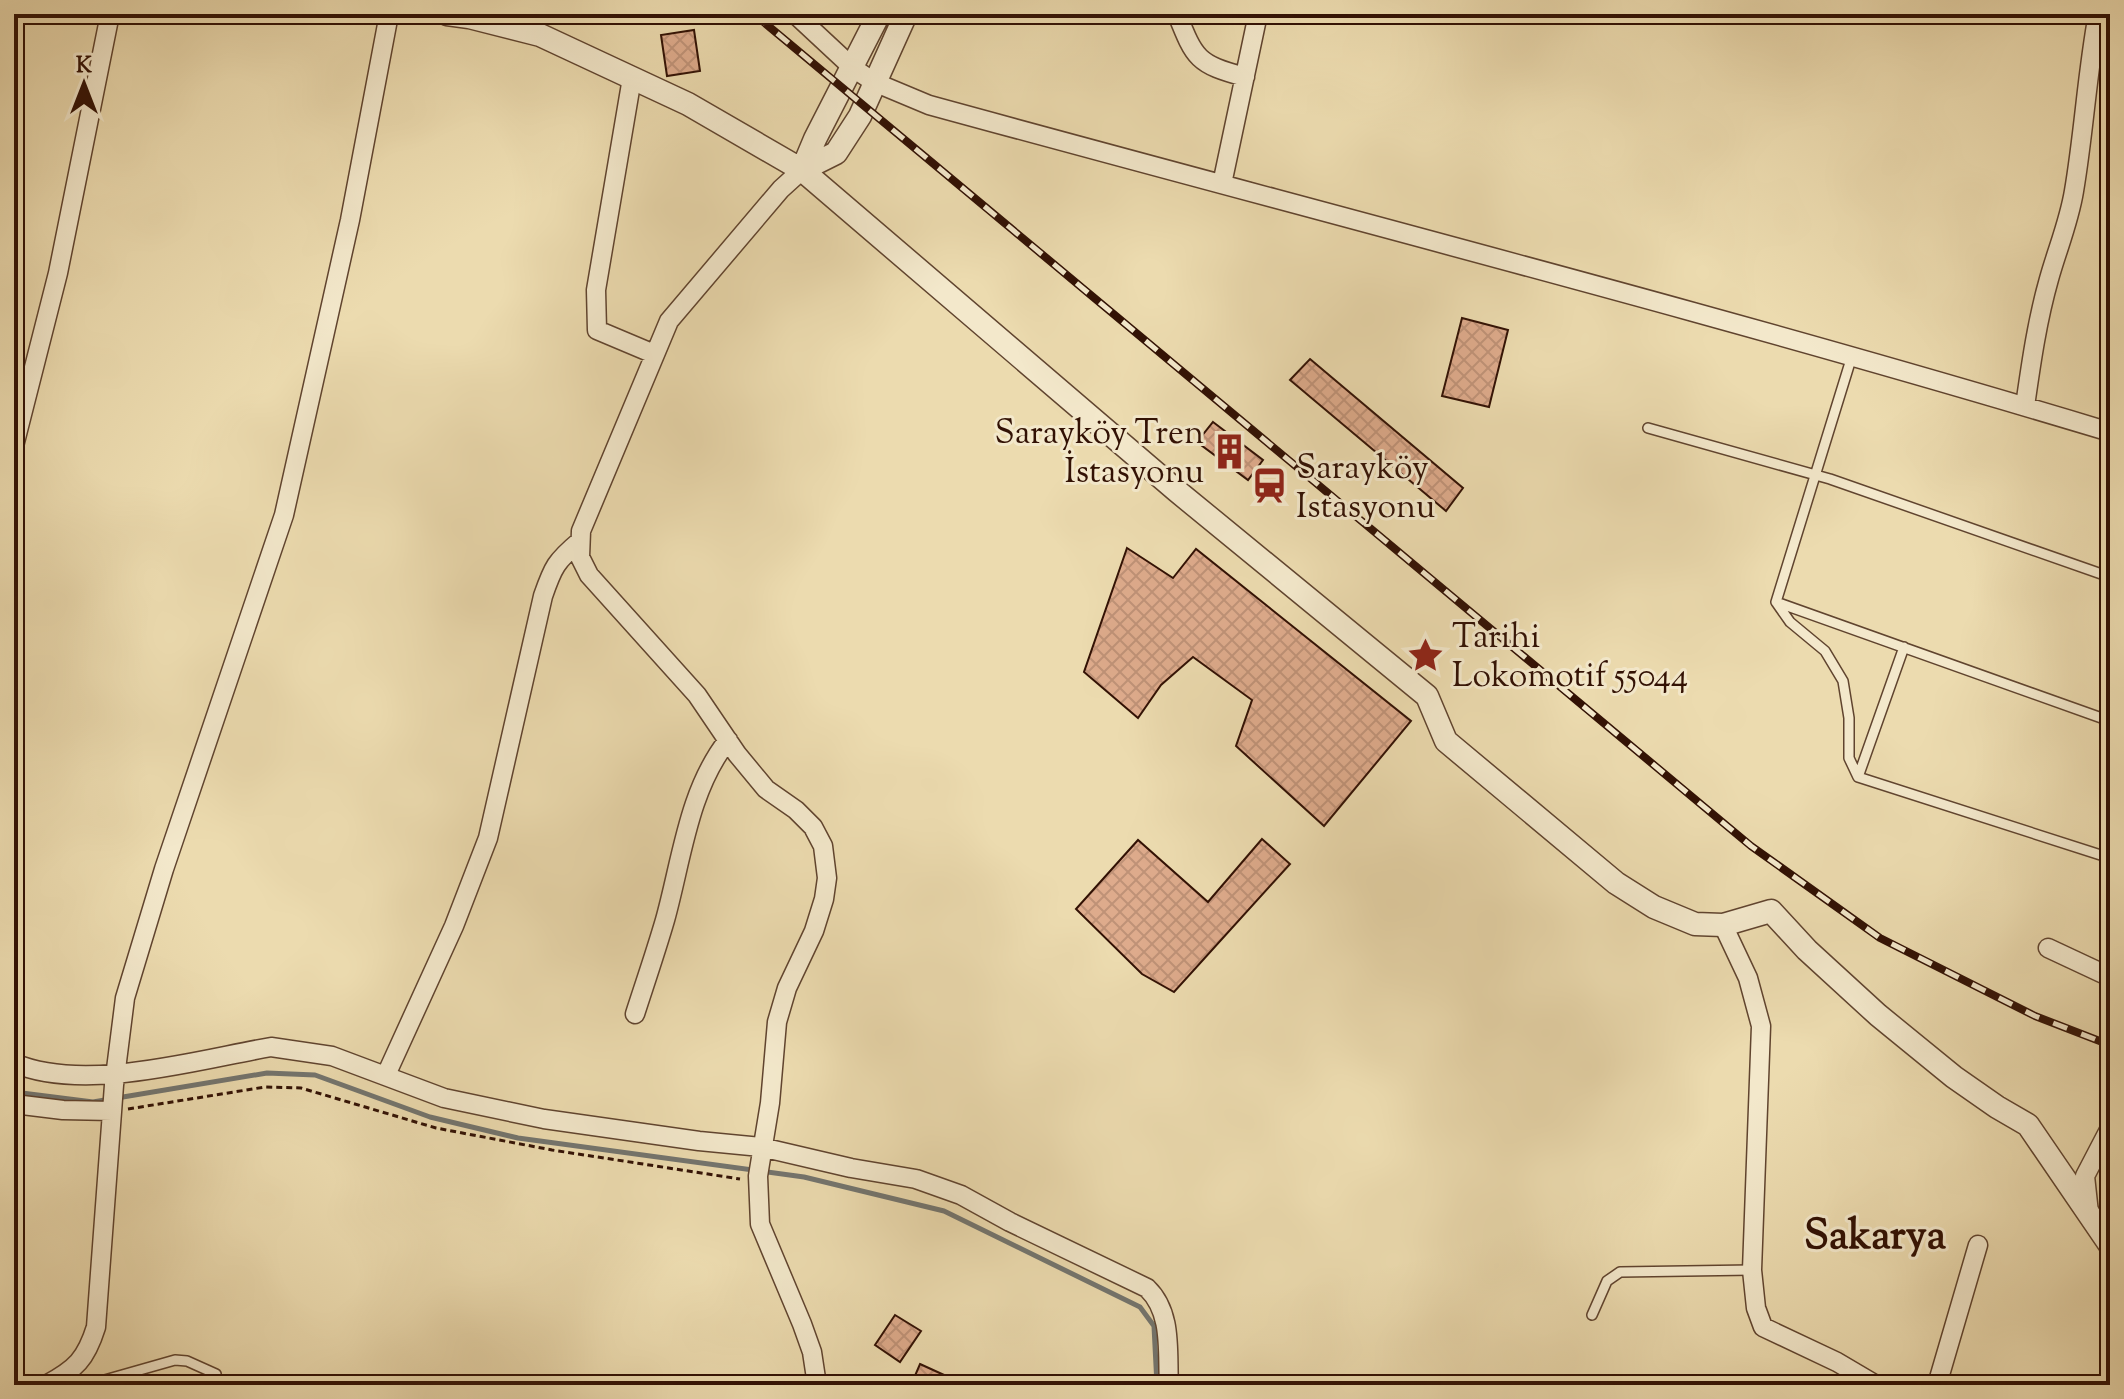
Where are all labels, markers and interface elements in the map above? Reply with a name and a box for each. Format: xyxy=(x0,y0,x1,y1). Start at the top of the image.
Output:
north arrow xyxy=(44,44,124,124)
text: K xyxy=(76,51,92,83)
place label: Sarayköy Tren İstasyonu xyxy=(995,410,1204,498)
building icon: Sarayköy Tren İstasyonu xyxy=(1211,432,1249,470)
place label: Sarayköy Istasyonu xyxy=(1296,445,1435,533)
station icon: Sarayköy Istasyonu xyxy=(1251,467,1289,505)
place label: Tarihi Lokomotif 55044 xyxy=(1452,614,1688,702)
place icon: Tarihi Lokomotif 55044 xyxy=(1407,636,1445,674)
district label: Sakarya xyxy=(1804,1208,1947,1268)

